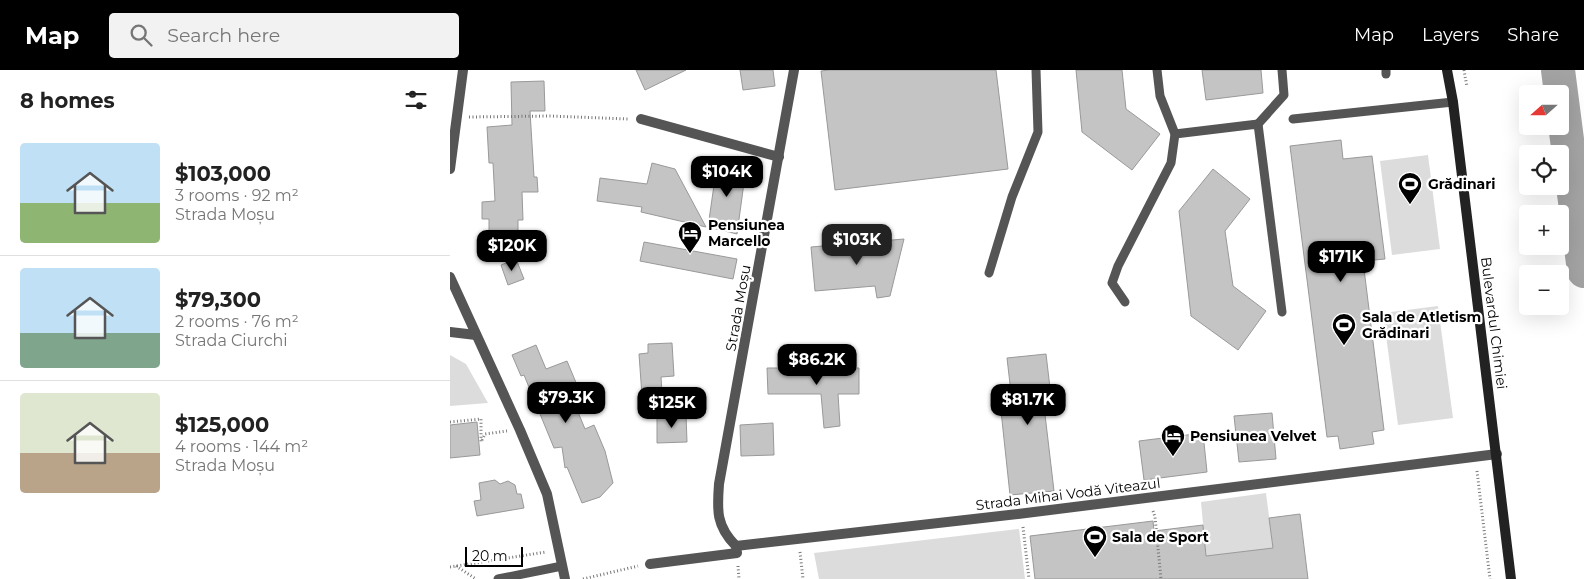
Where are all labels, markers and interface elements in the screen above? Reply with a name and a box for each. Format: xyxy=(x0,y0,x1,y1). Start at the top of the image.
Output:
search box xyxy=(109,13,459,58)
text: Map xyxy=(25,21,79,50)
icon: search xyxy=(127,21,155,49)
text: Search here xyxy=(167,24,280,47)
text: Map xyxy=(1354,24,1394,46)
text: Layers xyxy=(1422,24,1479,46)
text: Share xyxy=(1507,24,1559,46)
north arrow xyxy=(1519,85,1569,135)
map controls xyxy=(1519,85,1569,315)
icon: filters xyxy=(402,86,430,114)
text: 8 homes xyxy=(20,88,115,113)
button: locate xyxy=(1519,145,1569,195)
pin: $104K xyxy=(692,156,762,198)
text: $103,000 xyxy=(175,161,271,186)
text: $104K xyxy=(702,162,752,181)
icon: home xyxy=(60,163,120,223)
sports icon: Grădinari xyxy=(1397,171,1423,205)
place label: Grădinari xyxy=(1428,175,1495,193)
text: 3 rooms · 92 m² xyxy=(175,186,299,205)
text: Strada Moșu xyxy=(175,205,275,224)
button: + xyxy=(1519,205,1569,255)
place label: Pensiunea Marcello xyxy=(708,216,785,250)
hotel icon: Pensiunea Marcello xyxy=(677,220,703,254)
pin: $103K xyxy=(822,224,892,266)
pin: $120K xyxy=(477,230,547,272)
text: $103K xyxy=(833,230,881,249)
text: $120K xyxy=(488,236,536,255)
pin: $171K xyxy=(1306,240,1376,283)
text: $171K xyxy=(1319,247,1363,266)
street label: Bulevardul Chimiei xyxy=(1477,256,1511,390)
street label: Strada Moșu xyxy=(722,263,755,353)
button: − xyxy=(1519,265,1569,315)
text: $79,300 xyxy=(175,287,261,312)
icon: home xyxy=(60,288,120,348)
place label: Sala de Atletism Grădinari xyxy=(1362,308,1481,342)
text: 2 rooms · 76 m² xyxy=(175,312,299,331)
sports icon: Sala de Atletism Grădinari xyxy=(1331,312,1357,346)
text: Strada Ciurchi xyxy=(175,331,288,350)
pin: $86.2K xyxy=(776,344,858,386)
text: $86.2K xyxy=(789,350,845,369)
pin: $79.3K xyxy=(525,382,607,424)
pin: $81.7K xyxy=(987,384,1069,426)
pin: $125K xyxy=(637,386,707,429)
text: $79.3K xyxy=(538,388,594,407)
text: $81.7K xyxy=(1002,390,1054,409)
text: $125K xyxy=(648,393,696,412)
text: $125,000 xyxy=(175,412,269,437)
icon: home xyxy=(60,413,120,473)
hotel icon: Pensiunea Velvet xyxy=(1160,423,1186,457)
place label: Pensiunea Velvet xyxy=(1190,427,1317,445)
text: 4 rooms · 144 m² xyxy=(175,437,308,456)
text: Strada Moșu xyxy=(175,456,275,475)
street label: Strada Mihai Vodă Viteazul xyxy=(975,474,1161,514)
sports icon: Sala de Sport xyxy=(1082,524,1108,558)
place label: Sala de Sport xyxy=(1112,528,1209,546)
scale bar xyxy=(465,544,522,567)
text: 20 m xyxy=(472,547,508,565)

